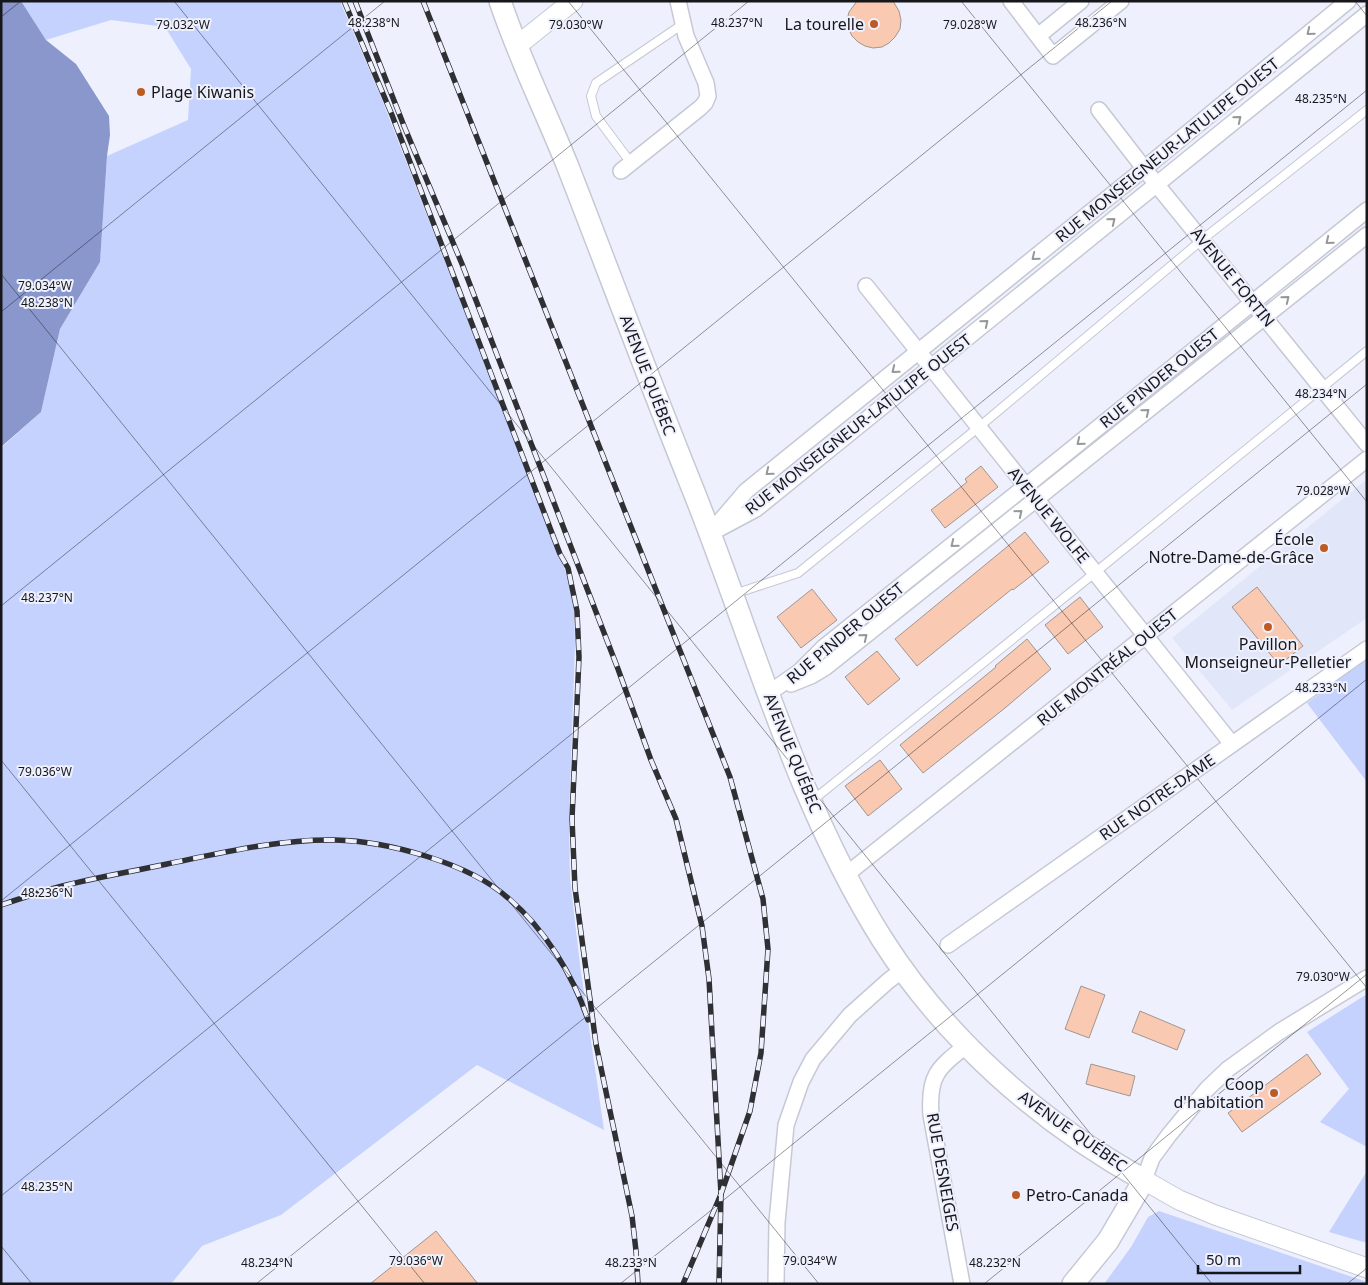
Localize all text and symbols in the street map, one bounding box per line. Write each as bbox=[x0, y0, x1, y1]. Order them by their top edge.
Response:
place label: La tourelle bbox=[785, 13, 864, 35]
text: 48.238°N bbox=[348, 14, 400, 31]
text: 48.237°N bbox=[711, 14, 763, 31]
text: 48.236°N bbox=[1075, 14, 1127, 31]
text: 79.032°W bbox=[156, 16, 210, 33]
text: 79.030°W bbox=[549, 16, 603, 33]
text: 79.028°W bbox=[943, 16, 997, 33]
marker: La tourelle bbox=[868, 18, 880, 30]
one-way arrow bbox=[1307, 27, 1316, 35]
street label: RUE MONSEIGNEUR-LATULIPE OUEST bbox=[1051, 53, 1284, 247]
place label: Plage Kiwanis bbox=[151, 81, 254, 103]
marker: Plage Kiwanis bbox=[135, 86, 147, 98]
text: 48.235°N bbox=[1295, 90, 1347, 107]
one-way arrow bbox=[1232, 116, 1241, 124]
one-way arrow bbox=[1106, 219, 1115, 227]
street label: AVENUE FORTIN bbox=[1186, 223, 1280, 331]
one-way arrow bbox=[1326, 235, 1335, 243]
one-way arrow bbox=[1032, 251, 1041, 259]
text: 79.034°W bbox=[18, 277, 72, 294]
text: 48.238°N bbox=[21, 294, 73, 311]
one-way arrow bbox=[1280, 297, 1289, 305]
street label: AVENUE QUÉBEC bbox=[615, 312, 681, 438]
one-way arrow bbox=[979, 320, 988, 328]
street label: RUE PINDER OUEST bbox=[1095, 323, 1223, 433]
street label: RUE MONSEIGNEUR-LATULIPE OUEST bbox=[740, 328, 976, 519]
one-way arrow bbox=[892, 365, 901, 374]
text: 48.234°N bbox=[1295, 385, 1347, 402]
one-way arrow bbox=[1140, 408, 1149, 417]
one-way arrow bbox=[1077, 437, 1086, 445]
street label: AVENUE WOLFE bbox=[1003, 462, 1095, 568]
one-way arrow bbox=[766, 467, 775, 475]
text: 79.028°W bbox=[1296, 482, 1350, 499]
one-way arrow bbox=[1013, 510, 1022, 519]
place label: École Notre-Dame-de-Grâce bbox=[1148, 528, 1314, 568]
one-way arrow bbox=[950, 538, 959, 547]
marker: École Notre-Dame-de-Grâce bbox=[1318, 542, 1330, 554]
street label: RUE PINDER OUEST bbox=[781, 577, 909, 689]
text: 48.237°N bbox=[21, 589, 73, 606]
street label: RUE MONTRÉAL OUEST bbox=[1032, 603, 1182, 731]
marker: Pavillon Monseigneur-Pelletier bbox=[1262, 621, 1274, 633]
place label: Pavillon Monseigneur-Pelletier bbox=[1185, 633, 1352, 673]
one-way arrow bbox=[858, 634, 867, 642]
text: 48.233°N bbox=[1295, 679, 1347, 696]
street label: AVENUE QUÉBEC bbox=[759, 690, 827, 816]
street label: RUE NOTRE-DAME bbox=[1095, 749, 1219, 845]
text: 79.036°W bbox=[18, 763, 72, 780]
text: 48.236°N bbox=[21, 884, 73, 901]
text: 79.030°W bbox=[1296, 968, 1350, 985]
place label: Coop d'habitation bbox=[1174, 1073, 1264, 1113]
street label: AVENUE QUÉBEC bbox=[1014, 1085, 1132, 1177]
marker: Coop d'habitation bbox=[1268, 1087, 1280, 1099]
street label: RUE DESNEIGES bbox=[922, 1111, 964, 1233]
text: 48.235°N bbox=[21, 1178, 73, 1195]
place label: Petro-Canada bbox=[1026, 1184, 1128, 1206]
marker: Petro-Canada bbox=[1010, 1189, 1022, 1201]
scale bar bbox=[1198, 1242, 1300, 1274]
text: 50 m bbox=[1206, 1249, 1241, 1269]
text: 79.036°W bbox=[389, 1252, 443, 1269]
text: 79.034°W bbox=[783, 1252, 837, 1269]
text: 48.234°N bbox=[241, 1254, 293, 1271]
text: 48.233°N bbox=[605, 1254, 657, 1271]
text: 48.232°N bbox=[969, 1254, 1021, 1271]

